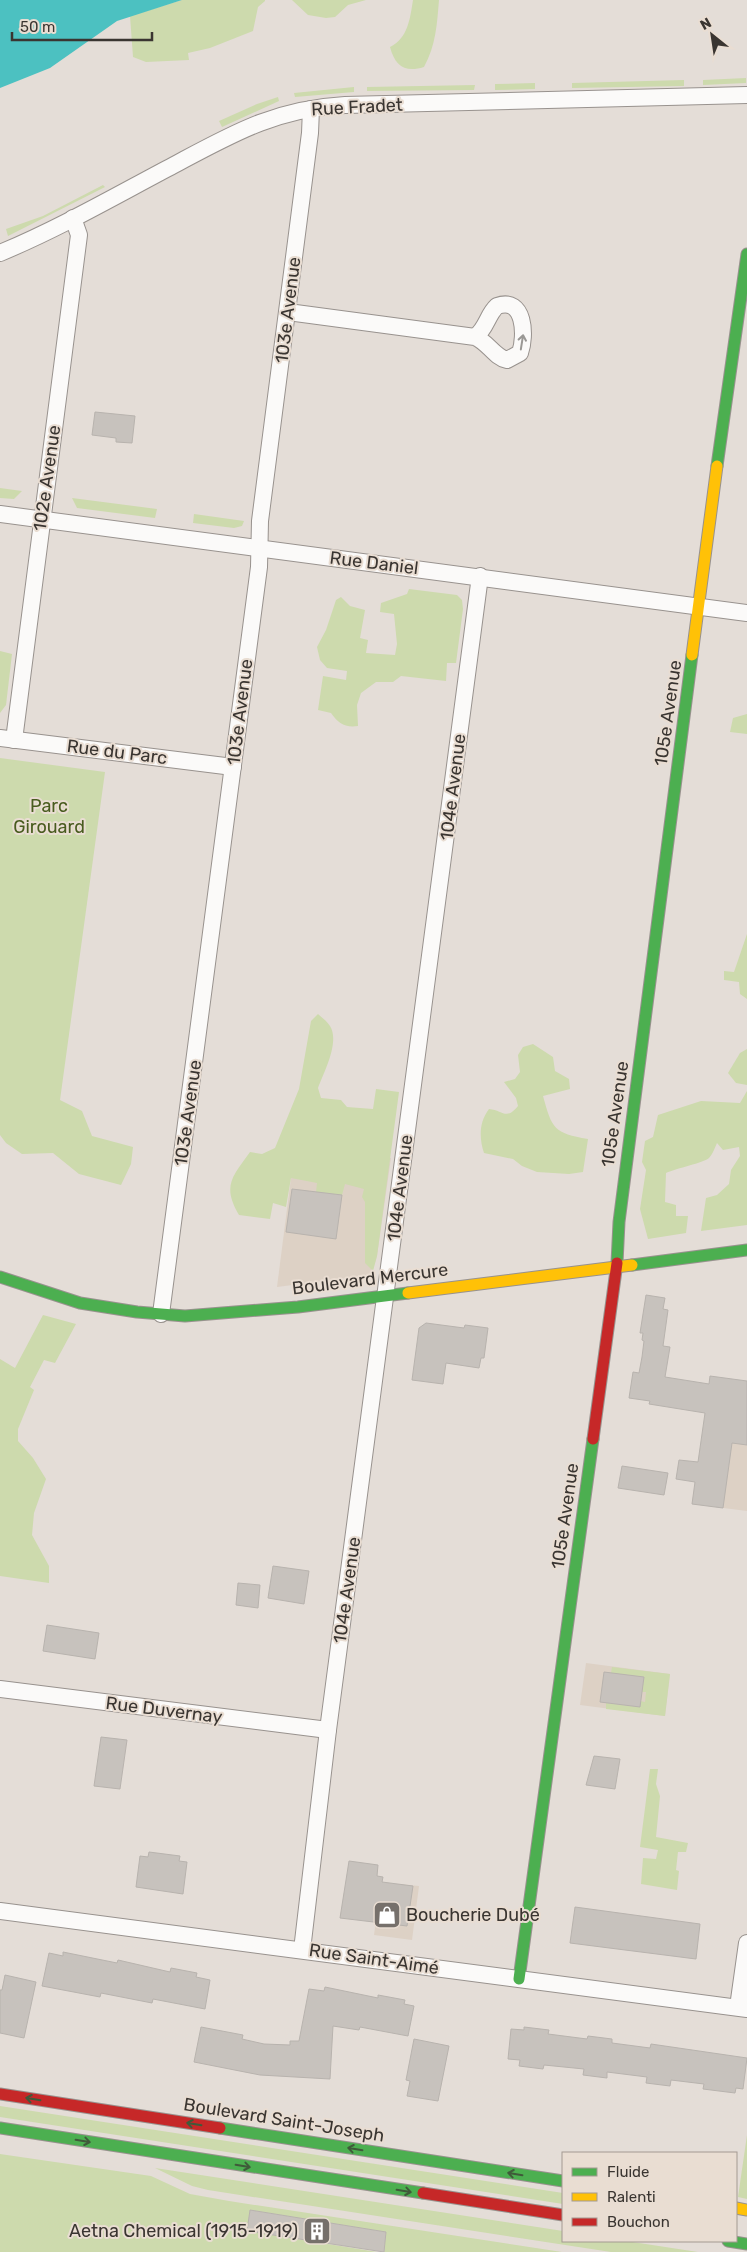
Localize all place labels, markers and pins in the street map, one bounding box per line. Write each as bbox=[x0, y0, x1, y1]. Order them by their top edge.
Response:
shop icon: Boucherie Dubé bbox=[372, 1900, 402, 1930]
place label: Boucherie Dubé bbox=[406, 1904, 540, 1926]
building icon: Aetna Chemical (1915-1919) bbox=[302, 2216, 332, 2246]
place label: Aetna Chemical (1915-1919) bbox=[69, 2220, 298, 2242]

